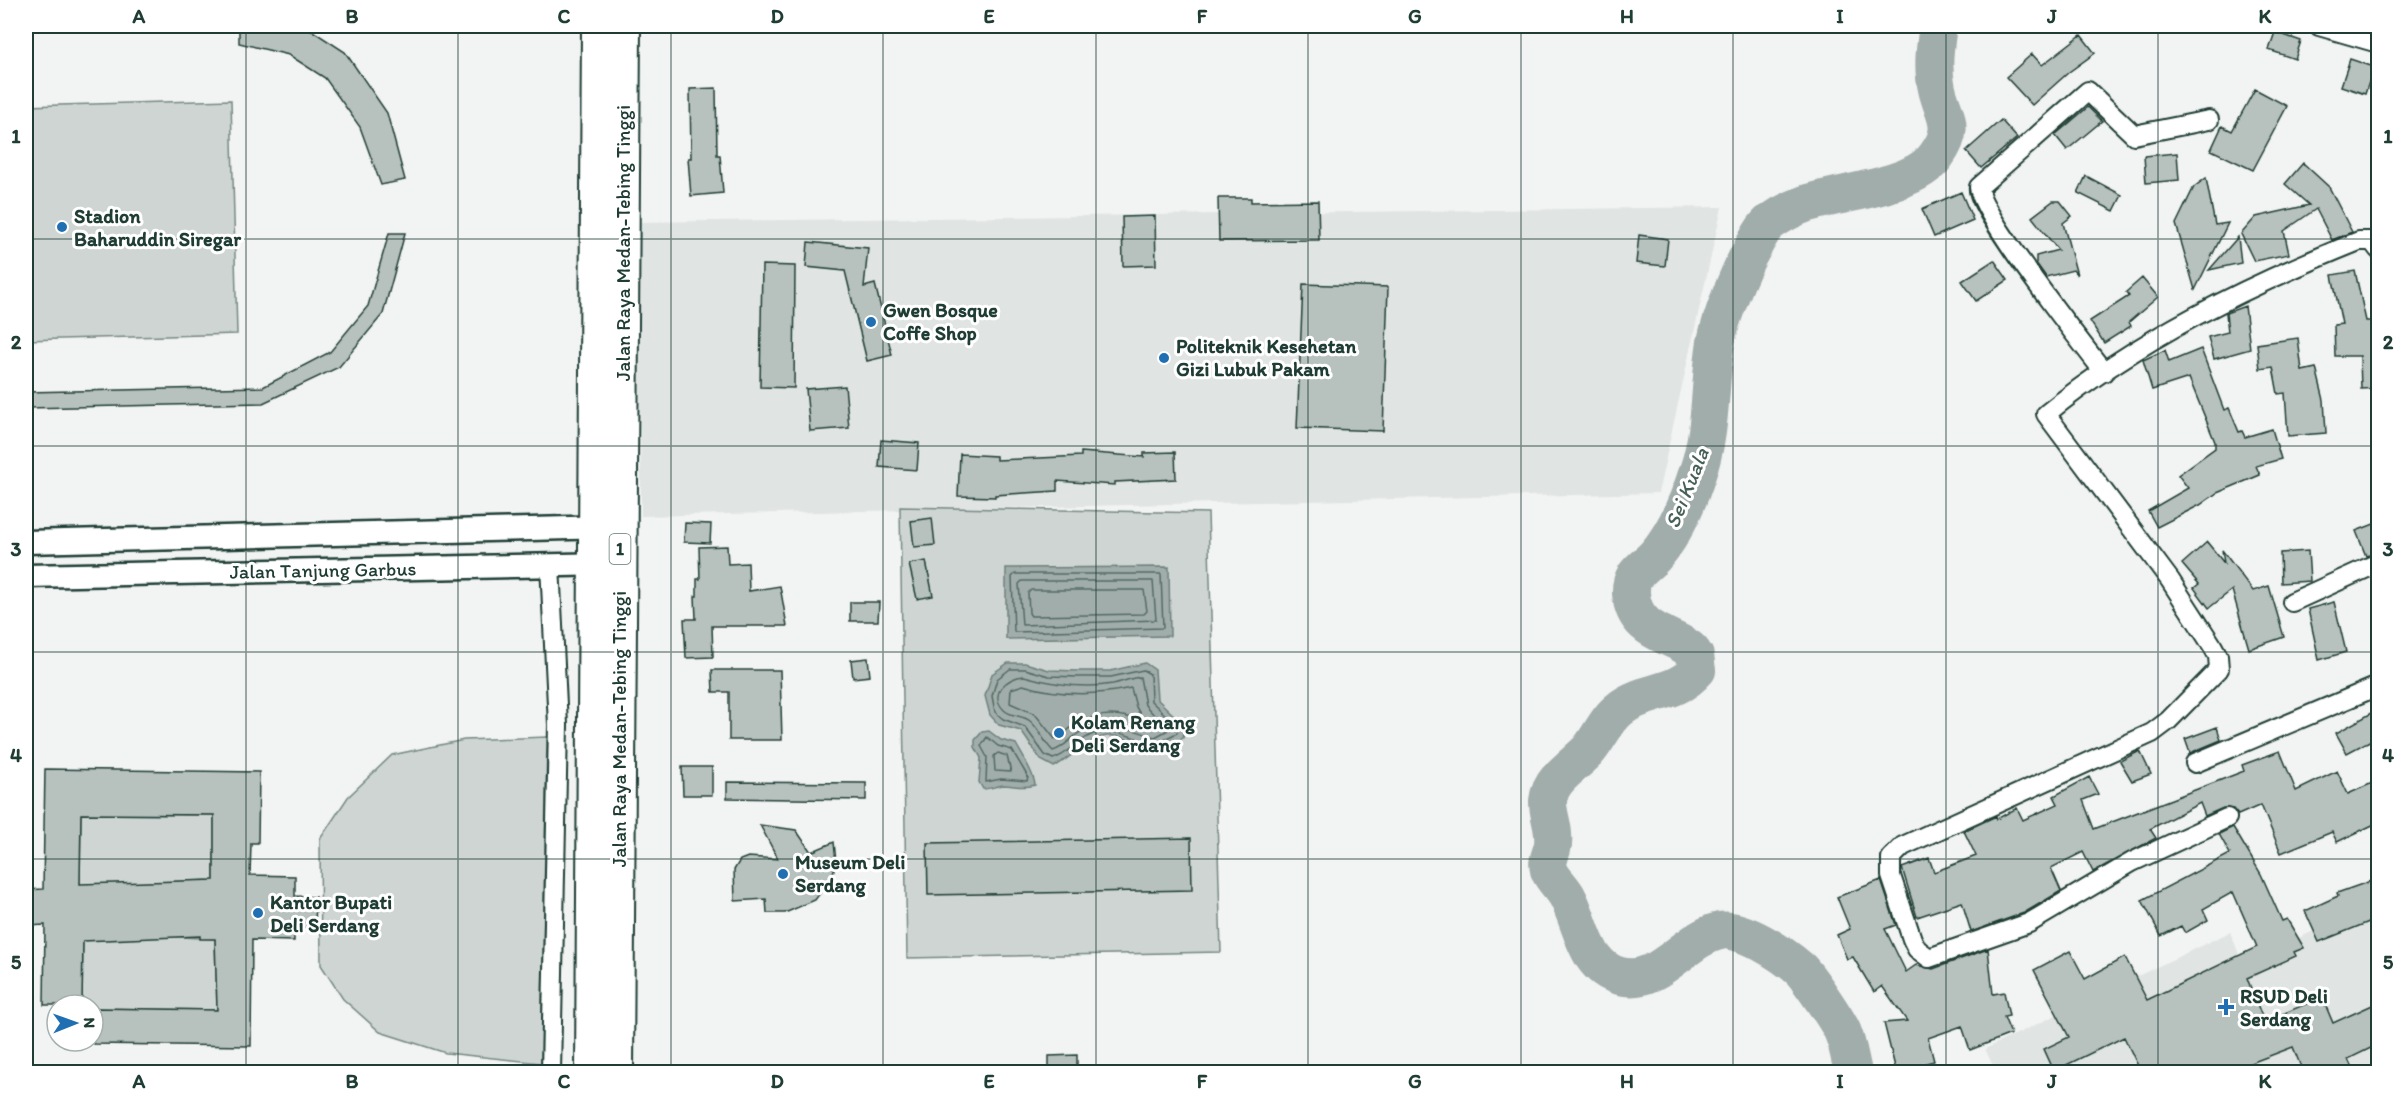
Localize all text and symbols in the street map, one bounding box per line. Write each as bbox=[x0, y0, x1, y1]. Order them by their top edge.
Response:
text: A bbox=[132, 4, 146, 28]
text: B bbox=[346, 4, 359, 28]
text: C bbox=[558, 4, 571, 28]
text: D bbox=[770, 4, 784, 28]
text: E bbox=[983, 4, 995, 28]
text: F bbox=[1197, 4, 1208, 28]
text: G bbox=[1408, 4, 1422, 28]
text: H bbox=[1620, 4, 1634, 28]
text: I bbox=[1836, 4, 1844, 28]
text: J bbox=[2046, 4, 2057, 28]
text: K bbox=[2259, 4, 2273, 28]
street label: Jalan Raya Medan-Tebing Tinggi bbox=[611, 105, 635, 381]
text: 1 bbox=[11, 124, 21, 148]
text: 1 bbox=[2383, 124, 2393, 148]
place label: Stadion Baharuddin Siregar bbox=[74, 204, 241, 252]
marker: Stadion Baharuddin Siregar bbox=[55, 220, 69, 234]
place label: Gwen Bosque Coffe Shop bbox=[883, 298, 998, 346]
marker: Gwen Bosque Coffe Shop bbox=[864, 315, 878, 329]
text: 2 bbox=[11, 330, 22, 354]
text: 2 bbox=[2383, 330, 2394, 354]
place label: Politeknik Kesehetan Gizi Lubuk Pakam bbox=[1176, 334, 1357, 381]
marker: Politeknik Kesehetan Gizi Lubuk Pakam bbox=[1157, 351, 1171, 365]
water label: Sei Kuala bbox=[1659, 444, 1714, 531]
road number: 1 bbox=[610, 534, 630, 564]
text: 3 bbox=[11, 537, 22, 561]
text: 3 bbox=[2383, 537, 2394, 561]
street label: Jalan Tanjung Garbus bbox=[229, 556, 417, 584]
street label: Jalan Raya Medan-Tebing Tinggi bbox=[607, 591, 631, 867]
place label: Kolam Renang Deli Serdang bbox=[1071, 710, 1196, 758]
marker: Kolam Renang Deli Serdang bbox=[1052, 726, 1066, 740]
text: 4 bbox=[10, 743, 22, 767]
text: 4 bbox=[2382, 743, 2394, 767]
place label: Museum Deli Serdang bbox=[795, 850, 905, 898]
marker: Museum Deli Serdang bbox=[776, 867, 790, 881]
place label: Kantor Bupati Deli Serdang bbox=[270, 890, 392, 938]
marker: Kantor Bupati Deli Serdang bbox=[251, 906, 265, 920]
text: 5 bbox=[11, 950, 22, 974]
text: 5 bbox=[2383, 950, 2394, 974]
place label: RSUD Deli Serdang bbox=[2240, 984, 2328, 1032]
north arrow bbox=[45, 993, 105, 1053]
marker: RSUD Deli Serdang bbox=[2217, 998, 2235, 1016]
text: N bbox=[80, 1017, 99, 1028]
text: A bbox=[132, 1069, 146, 1093]
text: B bbox=[346, 1069, 359, 1093]
text: C bbox=[558, 1069, 571, 1093]
text: D bbox=[770, 1069, 784, 1093]
text: E bbox=[983, 1069, 995, 1093]
text: F bbox=[1197, 1069, 1208, 1093]
text: G bbox=[1408, 1069, 1422, 1093]
text: H bbox=[1620, 1069, 1634, 1093]
text: I bbox=[1836, 1069, 1844, 1093]
text: J bbox=[2046, 1069, 2057, 1093]
text: K bbox=[2259, 1069, 2273, 1093]

